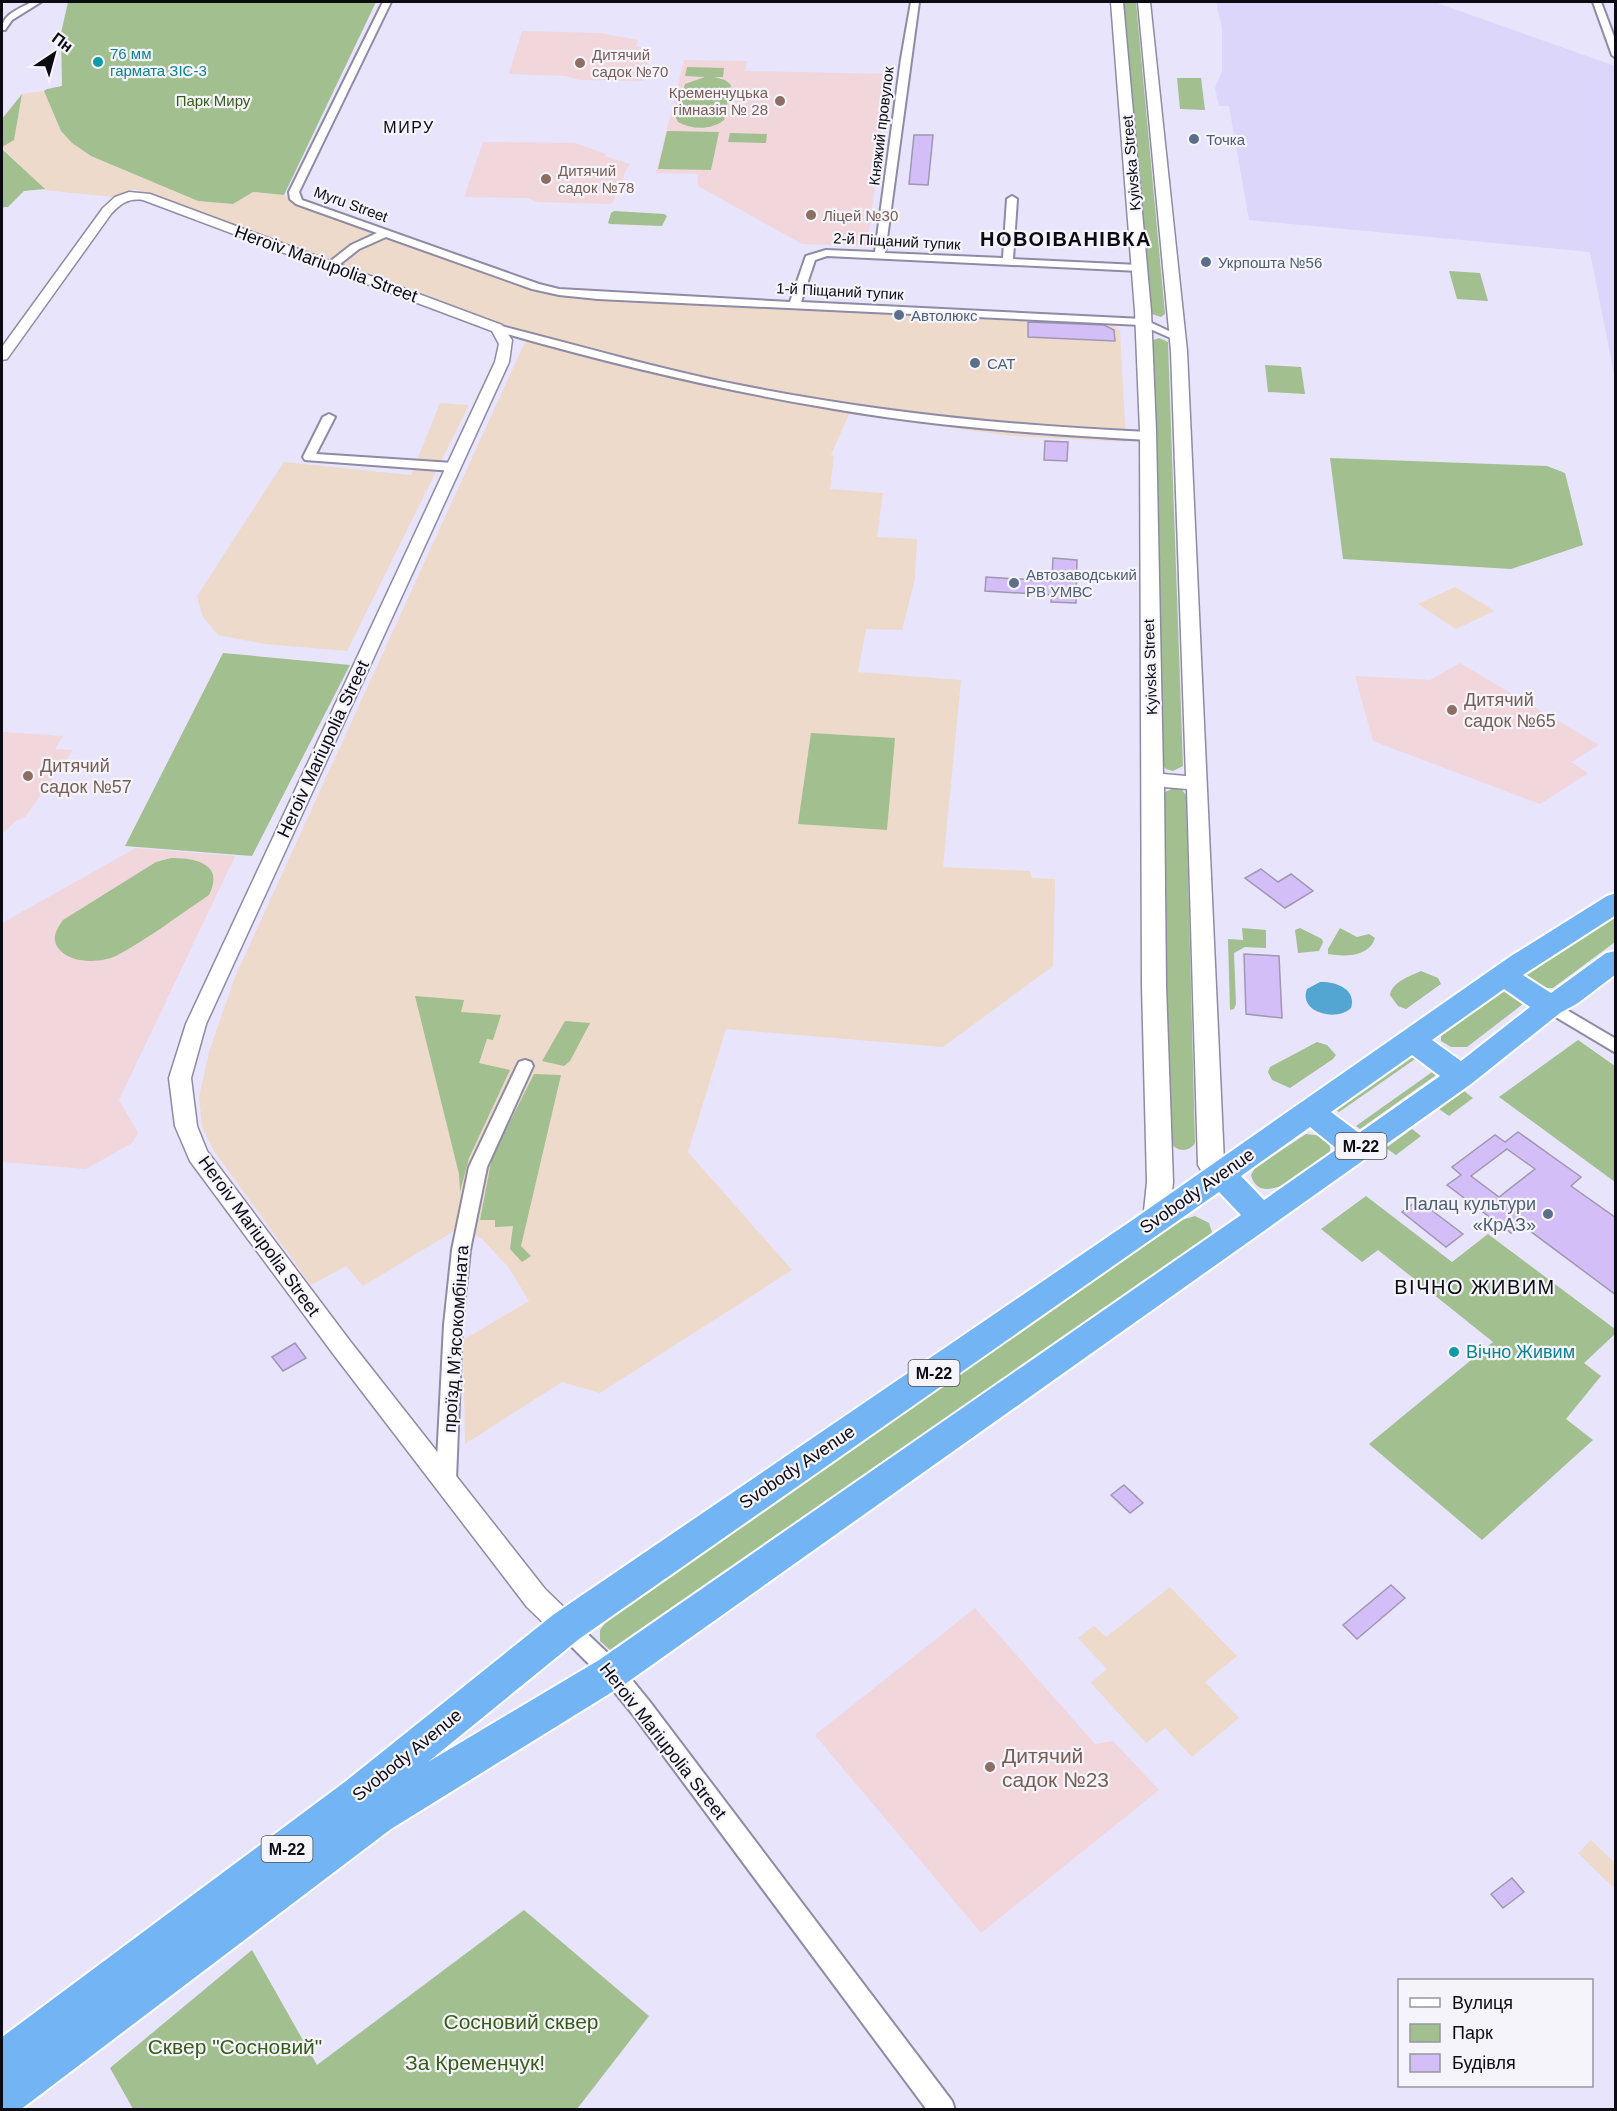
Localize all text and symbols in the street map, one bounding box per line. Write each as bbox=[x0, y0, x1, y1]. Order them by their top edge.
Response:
north arrow bbox=[24, 24, 84, 84]
text: Пн bbox=[49, 29, 76, 55]
place label: 76 мм гармата ЗІС-3 bbox=[110, 45, 207, 79]
place label: Дитячий садок №70 bbox=[592, 46, 668, 80]
marker: 76 мм гармата ЗІС-3 bbox=[91, 55, 105, 69]
marker: Дитячий садок №70 bbox=[573, 56, 587, 70]
street label: Княжий провулок bbox=[865, 65, 897, 186]
place label: Кременчуцька гімназія № 28 bbox=[669, 84, 769, 118]
park label: Парк Миру bbox=[176, 92, 251, 109]
marker: Кременчуцька гімназія № 28 bbox=[773, 94, 787, 108]
street label: Kyivska Street bbox=[1118, 114, 1144, 211]
district label: МИРУ bbox=[383, 119, 435, 136]
place label: Точка bbox=[1206, 131, 1246, 148]
marker: Точка bbox=[1187, 132, 1201, 146]
place label: Дитячий садок №78 bbox=[558, 162, 634, 196]
marker: Дитячий садок №78 bbox=[539, 172, 553, 186]
street label: Myru Street bbox=[312, 183, 391, 226]
place label: Ліцей №30 bbox=[823, 207, 898, 224]
marker: Ліцей №30 bbox=[804, 208, 818, 222]
street label: Heroiv Mariupolia Street bbox=[232, 222, 420, 306]
district label: НОВОІВАНІВКА bbox=[980, 228, 1152, 250]
street label: 2-й Піщаний тупик bbox=[833, 229, 962, 253]
place label: Укрпошта №56 bbox=[1218, 254, 1322, 271]
marker: Укрпошта №56 bbox=[1199, 255, 1213, 269]
street label: 1-й Піщаний тупик bbox=[776, 279, 905, 303]
place label: Автолюкс bbox=[911, 307, 978, 324]
marker: Автолюкс bbox=[892, 308, 906, 322]
place label: САТ bbox=[987, 355, 1016, 372]
marker: САТ bbox=[968, 356, 982, 370]
place label: Автозаводський РВ УМВС bbox=[1026, 566, 1137, 600]
marker: Автозаводський РВ УМВС bbox=[1007, 576, 1021, 590]
street label: Kyivska Street bbox=[1140, 618, 1160, 715]
street label: Heroiv Mariupolia Street bbox=[273, 657, 373, 841]
place label: Дитячий садок №65 bbox=[1464, 690, 1556, 731]
marker: Дитячий садок №65 bbox=[1445, 703, 1459, 717]
place label: Дитячий садок №57 bbox=[40, 756, 132, 797]
marker: Дитячий садок №57 bbox=[21, 769, 35, 783]
road number: М-22 bbox=[1336, 1133, 1386, 1159]
street label: Svobody Avenue bbox=[1136, 1144, 1258, 1238]
street label: Heroiv Mariupolia Street bbox=[194, 1152, 324, 1320]
place label: Палац культури «КрАЗ» bbox=[1405, 1194, 1536, 1235]
marker: Палац культури «КрАЗ» bbox=[1541, 1207, 1555, 1221]
street label: проїзд Мʼясокомбіната bbox=[439, 1243, 473, 1434]
district label: ВІЧНО ЖИВИМ bbox=[1394, 1276, 1556, 1298]
place label: Вічно Живим bbox=[1466, 1342, 1575, 1362]
marker: Вічно Живим bbox=[1447, 1345, 1461, 1359]
road number: М-22 bbox=[908, 1360, 960, 1386]
street label: Svobody Avenue bbox=[736, 1421, 858, 1513]
street label: Heroiv Mariupolia Street bbox=[596, 1659, 730, 1823]
street label: Svobody Avenue bbox=[348, 1705, 466, 1805]
place label: Дитячий садок №23 bbox=[1002, 1744, 1109, 1791]
marker: Дитячий садок №23 bbox=[983, 1760, 997, 1774]
road number: М-22 bbox=[262, 1836, 312, 1862]
legend bbox=[1398, 1979, 1593, 2087]
text: Вулиця bbox=[1452, 1993, 1513, 2013]
park label: Сосновий сквер bbox=[443, 2010, 599, 2033]
text: Парк bbox=[1452, 2023, 1493, 2043]
park label: Сквер "Сосновий" bbox=[148, 2035, 322, 2058]
park label: За Кременчук! bbox=[405, 2051, 545, 2074]
text: Будівля bbox=[1452, 2053, 1516, 2073]

